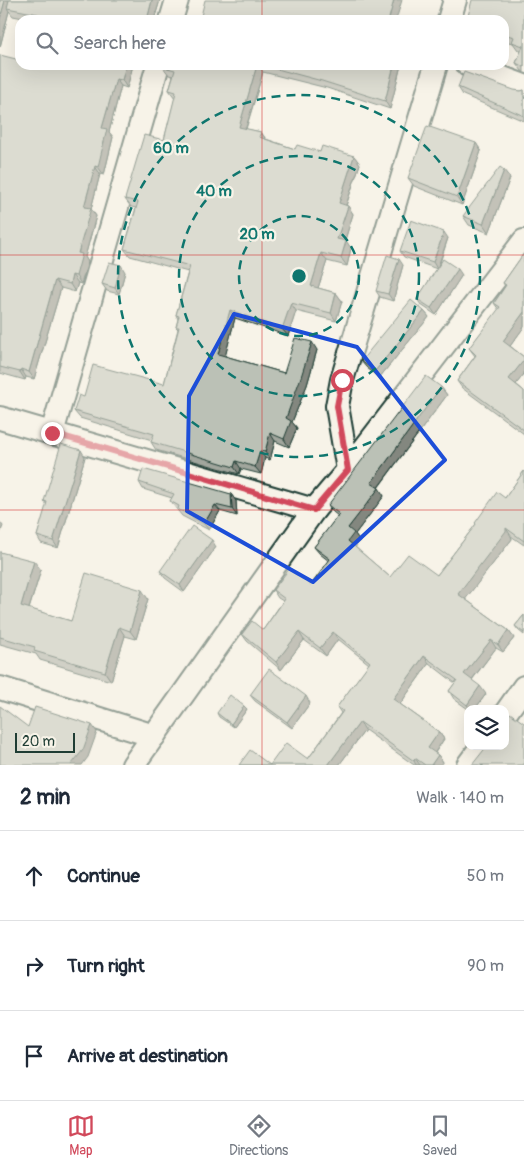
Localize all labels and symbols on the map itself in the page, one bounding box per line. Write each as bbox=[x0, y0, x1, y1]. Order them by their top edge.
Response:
text: 60 m bbox=[153, 139, 189, 158]
text: 40 m bbox=[196, 182, 232, 201]
text: 20 m bbox=[239, 225, 275, 244]
centre of rings bbox=[290, 267, 308, 285]
route start bbox=[331, 369, 354, 392]
route end bbox=[41, 422, 64, 445]
scale bar bbox=[15, 730, 75, 753]

